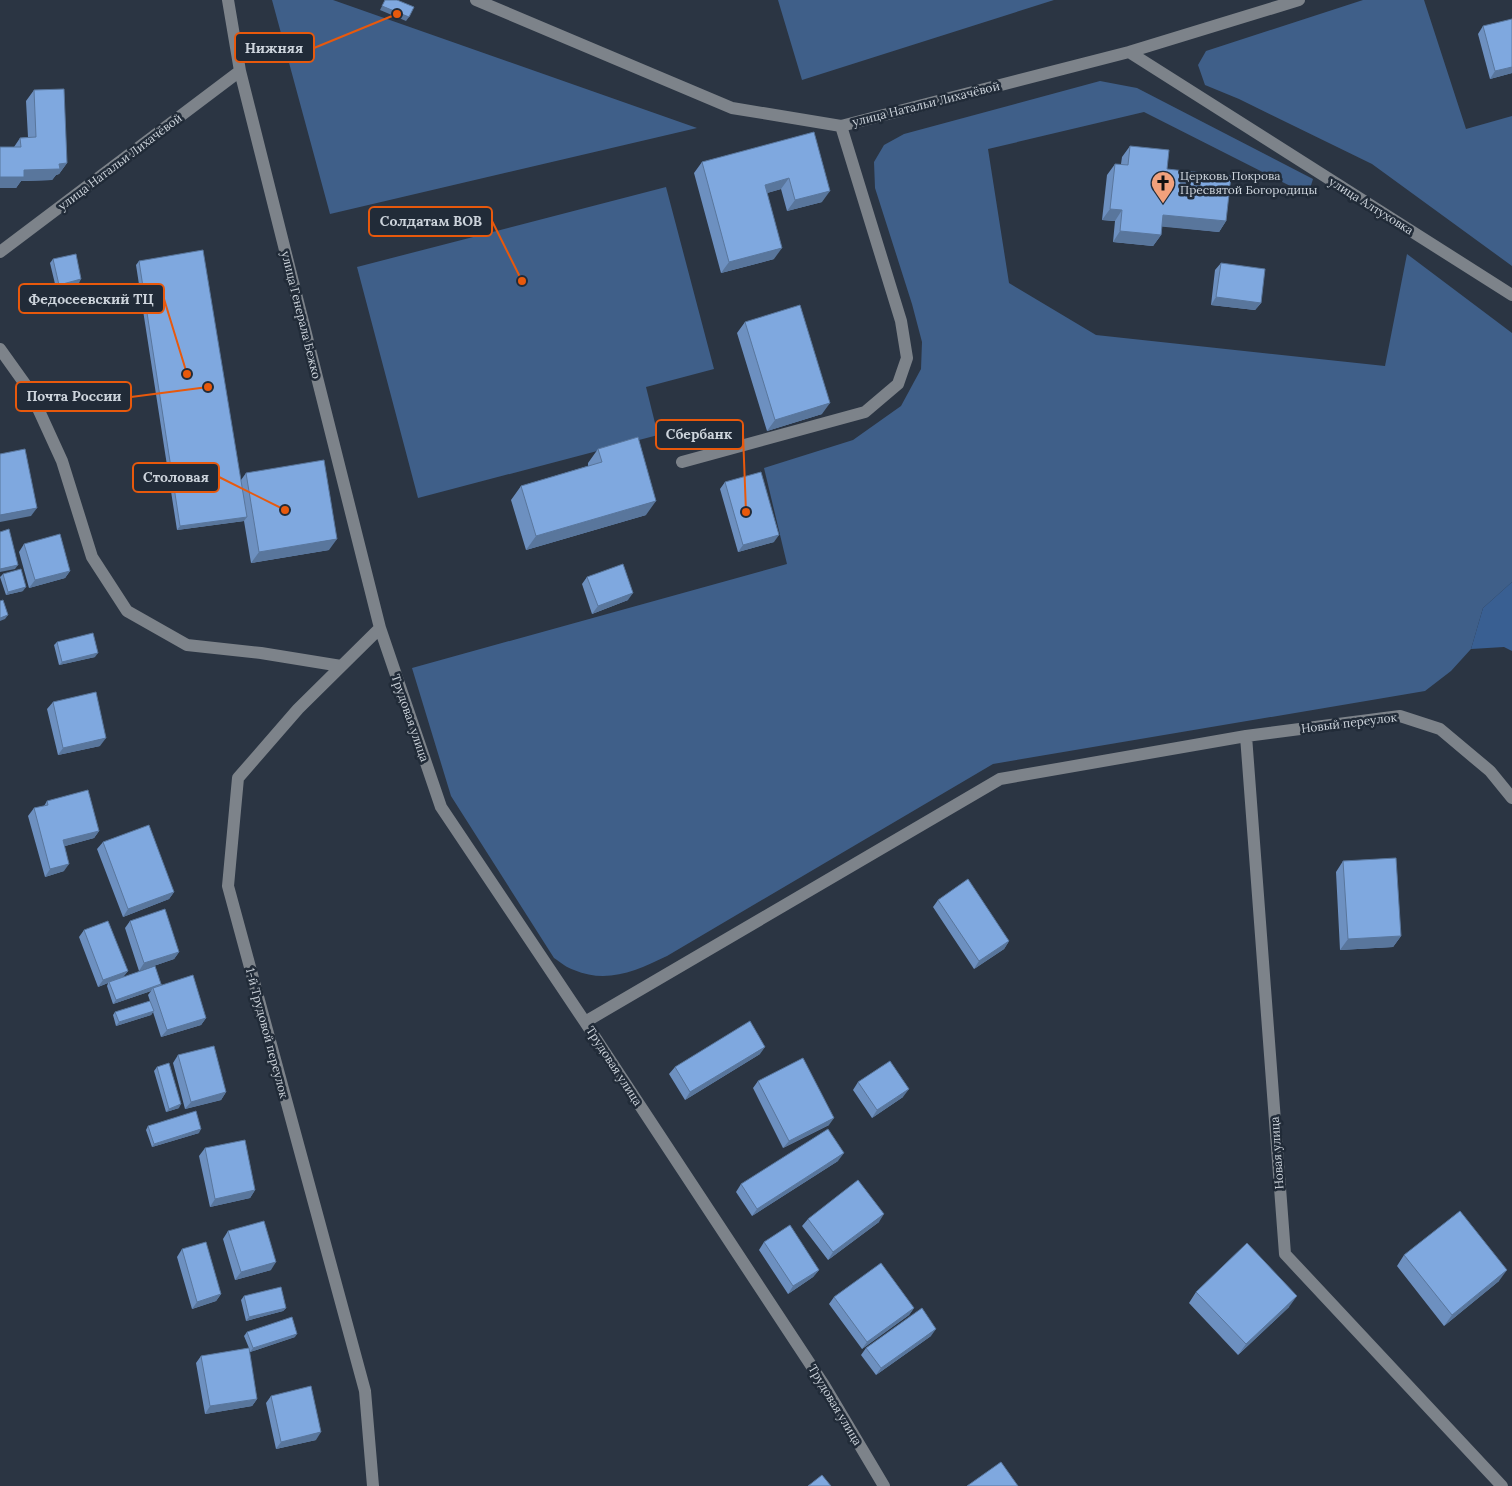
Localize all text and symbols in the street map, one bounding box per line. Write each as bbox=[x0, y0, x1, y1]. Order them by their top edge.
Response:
callout: Нижняя bbox=[235, 33, 314, 62]
text: Нижняя bbox=[245, 39, 303, 57]
street label: улица Натальи Лихачёвой bbox=[851, 78, 1001, 129]
street label: улица Натальи Лихачёвой bbox=[55, 110, 185, 213]
place label: Церковь Покрова Пресвятой Богородицы bbox=[1180, 168, 1317, 197]
church icon: Церковь Покрова Пресвятой Богородицы bbox=[1150, 170, 1176, 204]
street label: улица Алтуховка bbox=[1326, 174, 1416, 238]
callout: Солдатам ВОВ bbox=[369, 207, 492, 236]
text: Солдатам ВОВ bbox=[380, 212, 482, 230]
street label: улица Генерала Бежко bbox=[278, 249, 325, 380]
callout: Федосеевский ТЦ bbox=[19, 284, 164, 313]
text: Федосеевский ТЦ bbox=[28, 290, 154, 308]
callout: Почта России bbox=[16, 382, 131, 411]
text: Почта России bbox=[26, 387, 122, 405]
callout: Сбербанк bbox=[656, 420, 743, 449]
text: Сбербанк bbox=[666, 425, 733, 443]
callout: Столовая bbox=[133, 463, 219, 492]
text: Столовая bbox=[143, 468, 209, 486]
street label: Трудовая улица bbox=[388, 672, 433, 764]
street label: Новый переулок bbox=[1300, 709, 1398, 736]
street label: 1-й Трудовой переулок bbox=[243, 966, 292, 1100]
street label: Трудовая улица bbox=[583, 1023, 646, 1108]
street label: Новая улица bbox=[1266, 1116, 1287, 1190]
street label: Трудовая улица bbox=[805, 1362, 866, 1448]

